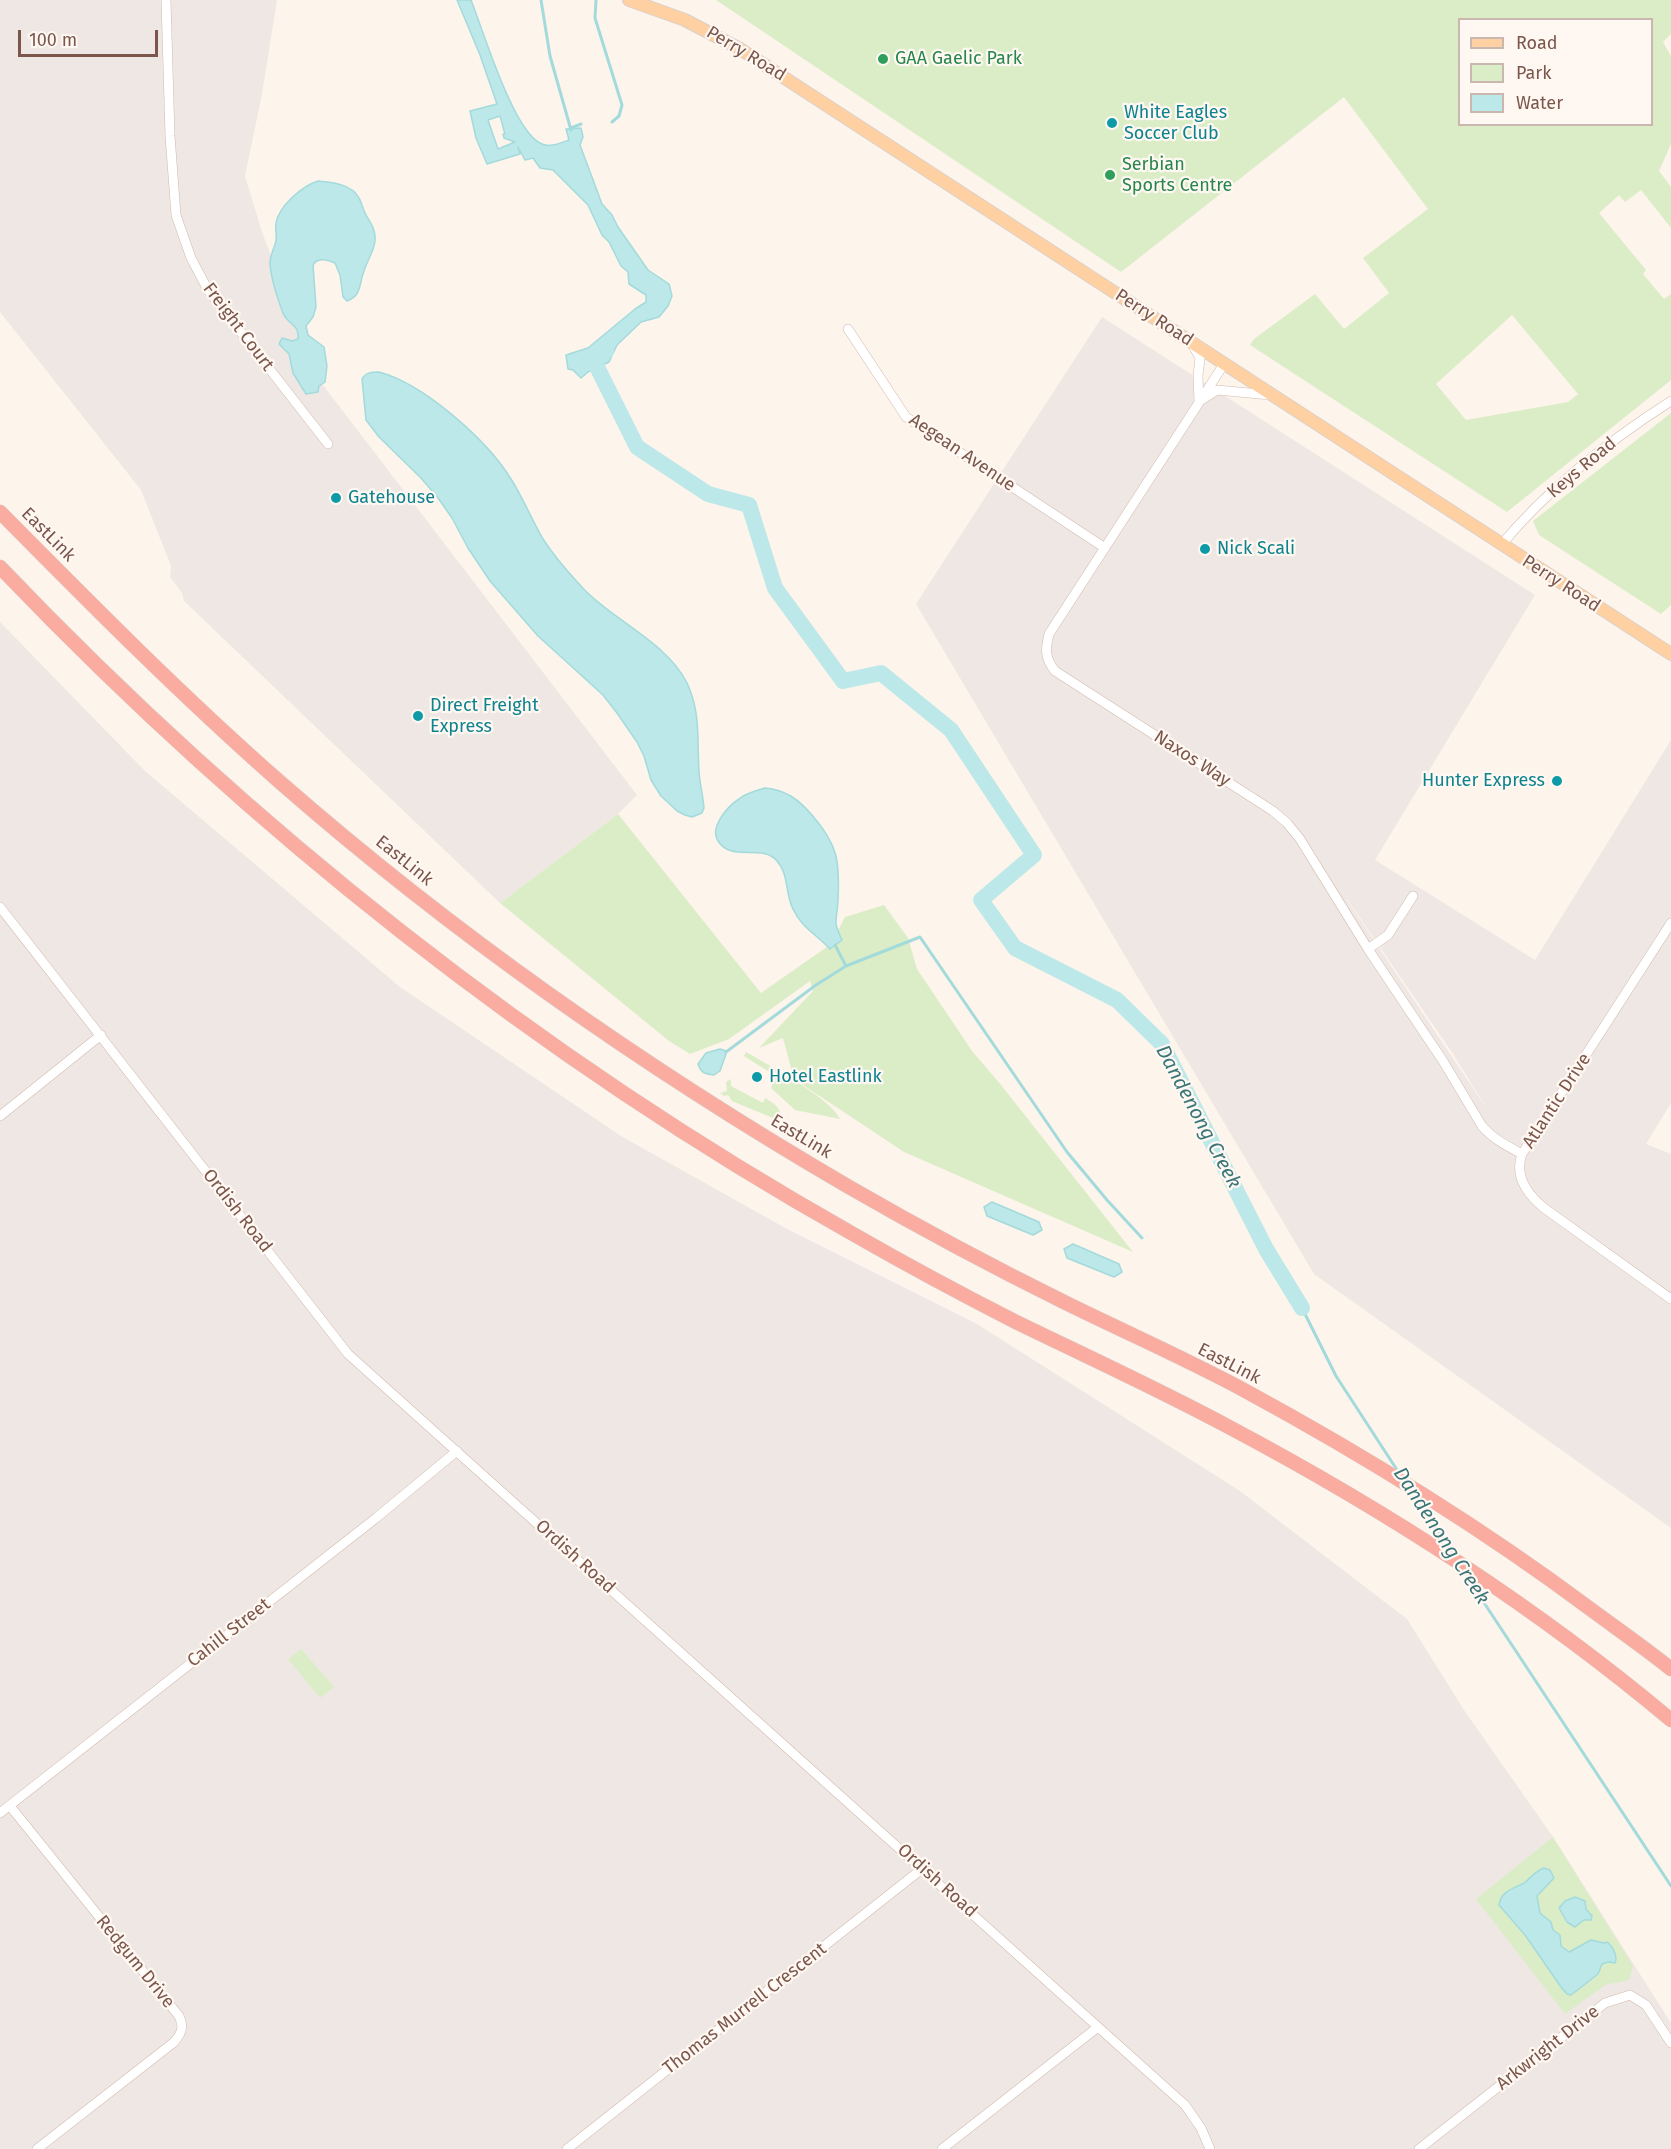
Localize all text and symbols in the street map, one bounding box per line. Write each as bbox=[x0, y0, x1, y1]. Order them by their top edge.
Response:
scale bar bbox=[21, 18, 160, 56]
legend bbox=[1458, 18, 1653, 126]
street label: Perry Road bbox=[702, 22, 790, 86]
text: 100 m bbox=[29, 29, 77, 51]
text: Road bbox=[1516, 32, 1558, 54]
place label: GAA Gaelic Park bbox=[895, 48, 1022, 70]
marker: GAA Gaelic Park bbox=[876, 52, 890, 66]
text: Park bbox=[1516, 62, 1551, 84]
text: Water bbox=[1516, 92, 1563, 114]
place label: White Eagles Soccer Club bbox=[1124, 102, 1227, 144]
marker: White Eagles Soccer Club bbox=[1105, 116, 1119, 130]
place label: Serbian Sports Centre bbox=[1122, 154, 1232, 196]
marker: Serbian Sports Centre bbox=[1103, 168, 1117, 182]
street label: Freight Court bbox=[198, 279, 278, 375]
street label: Perry Road bbox=[1111, 285, 1197, 351]
street label: Aegean Avenue bbox=[905, 409, 1019, 497]
street label: Keys Road bbox=[1543, 433, 1621, 503]
place label: Gatehouse bbox=[348, 487, 435, 509]
marker: Gatehouse bbox=[329, 491, 343, 505]
street label: EastLink bbox=[16, 503, 80, 567]
place label: Nick Scali bbox=[1217, 538, 1295, 560]
marker: Nick Scali bbox=[1198, 542, 1212, 556]
street label: Perry Road bbox=[1518, 551, 1604, 617]
place label: Direct Freight Express bbox=[430, 695, 539, 738]
marker: Direct Freight Express bbox=[411, 709, 425, 723]
street label: Naxos Way bbox=[1150, 726, 1234, 792]
place label: Hunter Express bbox=[1422, 770, 1545, 792]
marker: Hunter Express bbox=[1550, 774, 1564, 788]
street label: EastLink bbox=[371, 831, 437, 891]
water label: Dandenong Creek bbox=[1150, 1041, 1246, 1193]
street label: Atlantic Drive bbox=[1518, 1049, 1596, 1153]
place label: Hotel Eastlink bbox=[769, 1066, 882, 1088]
marker: Hotel Eastlink bbox=[750, 1070, 764, 1084]
street label: EastLink bbox=[766, 1110, 836, 1164]
street label: Ordish Road bbox=[198, 1165, 276, 1257]
street label: EastLink bbox=[1194, 1339, 1264, 1389]
water label: Dandenong Creek bbox=[1388, 1463, 1494, 1609]
street label: Ordish Road bbox=[531, 1516, 619, 1598]
street label: Cahill Street bbox=[183, 1594, 275, 1672]
street label: Ordish Road bbox=[893, 1840, 981, 1922]
street label: Redgum Drive bbox=[91, 1911, 179, 2013]
street label: Thomas Murrell Crescent bbox=[659, 1939, 831, 2079]
street label: Arkwright Drive bbox=[1492, 2001, 1604, 2095]

